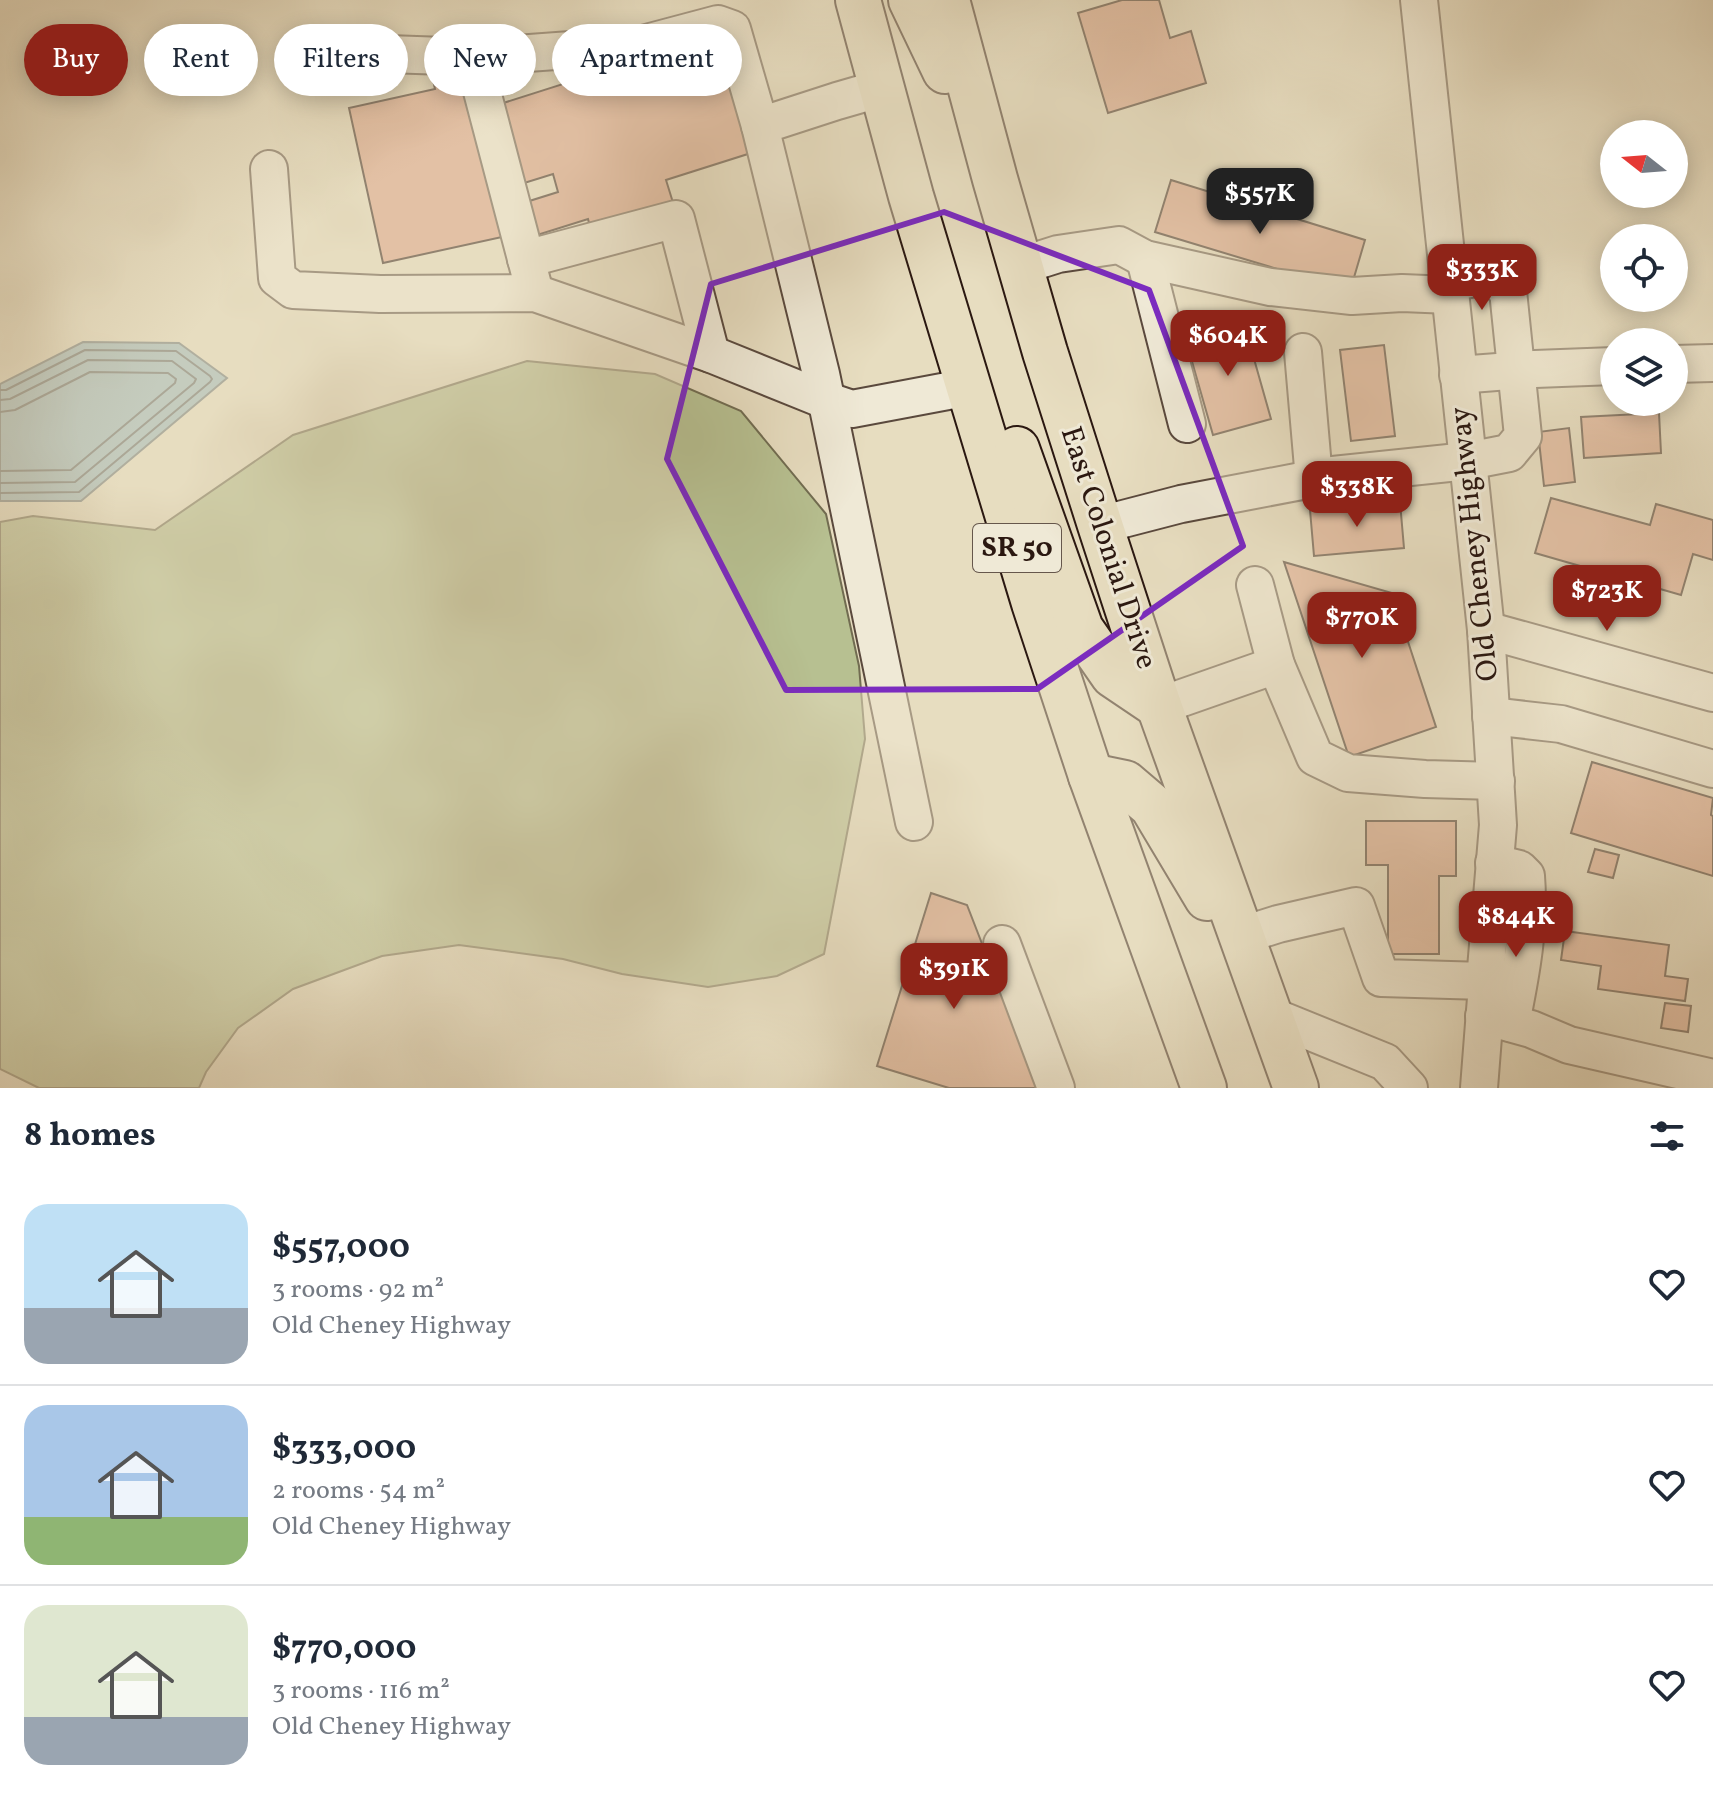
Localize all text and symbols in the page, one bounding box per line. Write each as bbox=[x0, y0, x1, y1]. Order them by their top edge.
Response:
chip: Buy bbox=[24, 24, 128, 96]
chip: Rent bbox=[144, 24, 258, 96]
chip: Filters bbox=[274, 24, 408, 96]
chip: New bbox=[424, 24, 536, 96]
chip: Apartment bbox=[552, 24, 742, 96]
north arrow bbox=[1600, 120, 1688, 208]
map controls bbox=[1600, 120, 1688, 416]
pin: $557K bbox=[1204, 168, 1316, 236]
text: $557K bbox=[1225, 176, 1295, 212]
button: locate bbox=[1600, 224, 1688, 312]
pin: $333K bbox=[1426, 244, 1538, 312]
text: $333K bbox=[1446, 252, 1518, 288]
pin: $604K bbox=[1172, 310, 1284, 378]
text: $604K bbox=[1189, 318, 1267, 354]
button: layers bbox=[1600, 328, 1688, 416]
street label: Old Cheney Highway bbox=[1440, 405, 1510, 683]
street label: East Colonial Drive bbox=[1049, 421, 1167, 675]
pin: $338K bbox=[1301, 461, 1413, 529]
text: $338K bbox=[1320, 469, 1394, 505]
road number: SR 50 bbox=[973, 524, 1061, 572]
pin: $723K bbox=[1551, 565, 1663, 633]
text: $723K bbox=[1571, 573, 1643, 609]
pin: $770K bbox=[1306, 592, 1418, 660]
text: $770K bbox=[1325, 600, 1399, 636]
pin: $844K bbox=[1460, 891, 1572, 959]
text: $844K bbox=[1477, 899, 1555, 935]
pin: $391K bbox=[898, 943, 1010, 1011]
text: $391K bbox=[919, 951, 990, 987]
text: 8 homes bbox=[24, 1113, 156, 1160]
icon: filters bbox=[1645, 1114, 1689, 1158]
text: $557,000 bbox=[272, 1225, 410, 1272]
icon: home bbox=[88, 1236, 184, 1332]
icon: heart bbox=[1645, 1262, 1689, 1306]
text: 3 rooms · 92 m² bbox=[272, 1272, 444, 1308]
text: Old Cheney Highway bbox=[272, 1308, 511, 1344]
text: $333,000 bbox=[272, 1426, 416, 1473]
icon: home bbox=[88, 1437, 184, 1533]
icon: heart bbox=[1645, 1463, 1689, 1507]
text: 2 rooms · 54 m² bbox=[272, 1473, 445, 1509]
text: Old Cheney Highway bbox=[272, 1509, 511, 1545]
text: $770,000 bbox=[272, 1626, 417, 1673]
icon: home bbox=[88, 1637, 184, 1733]
icon: heart bbox=[1645, 1663, 1689, 1707]
text: 3 rooms · 116 m² bbox=[272, 1673, 450, 1709]
text: Old Cheney Highway bbox=[272, 1709, 511, 1745]

